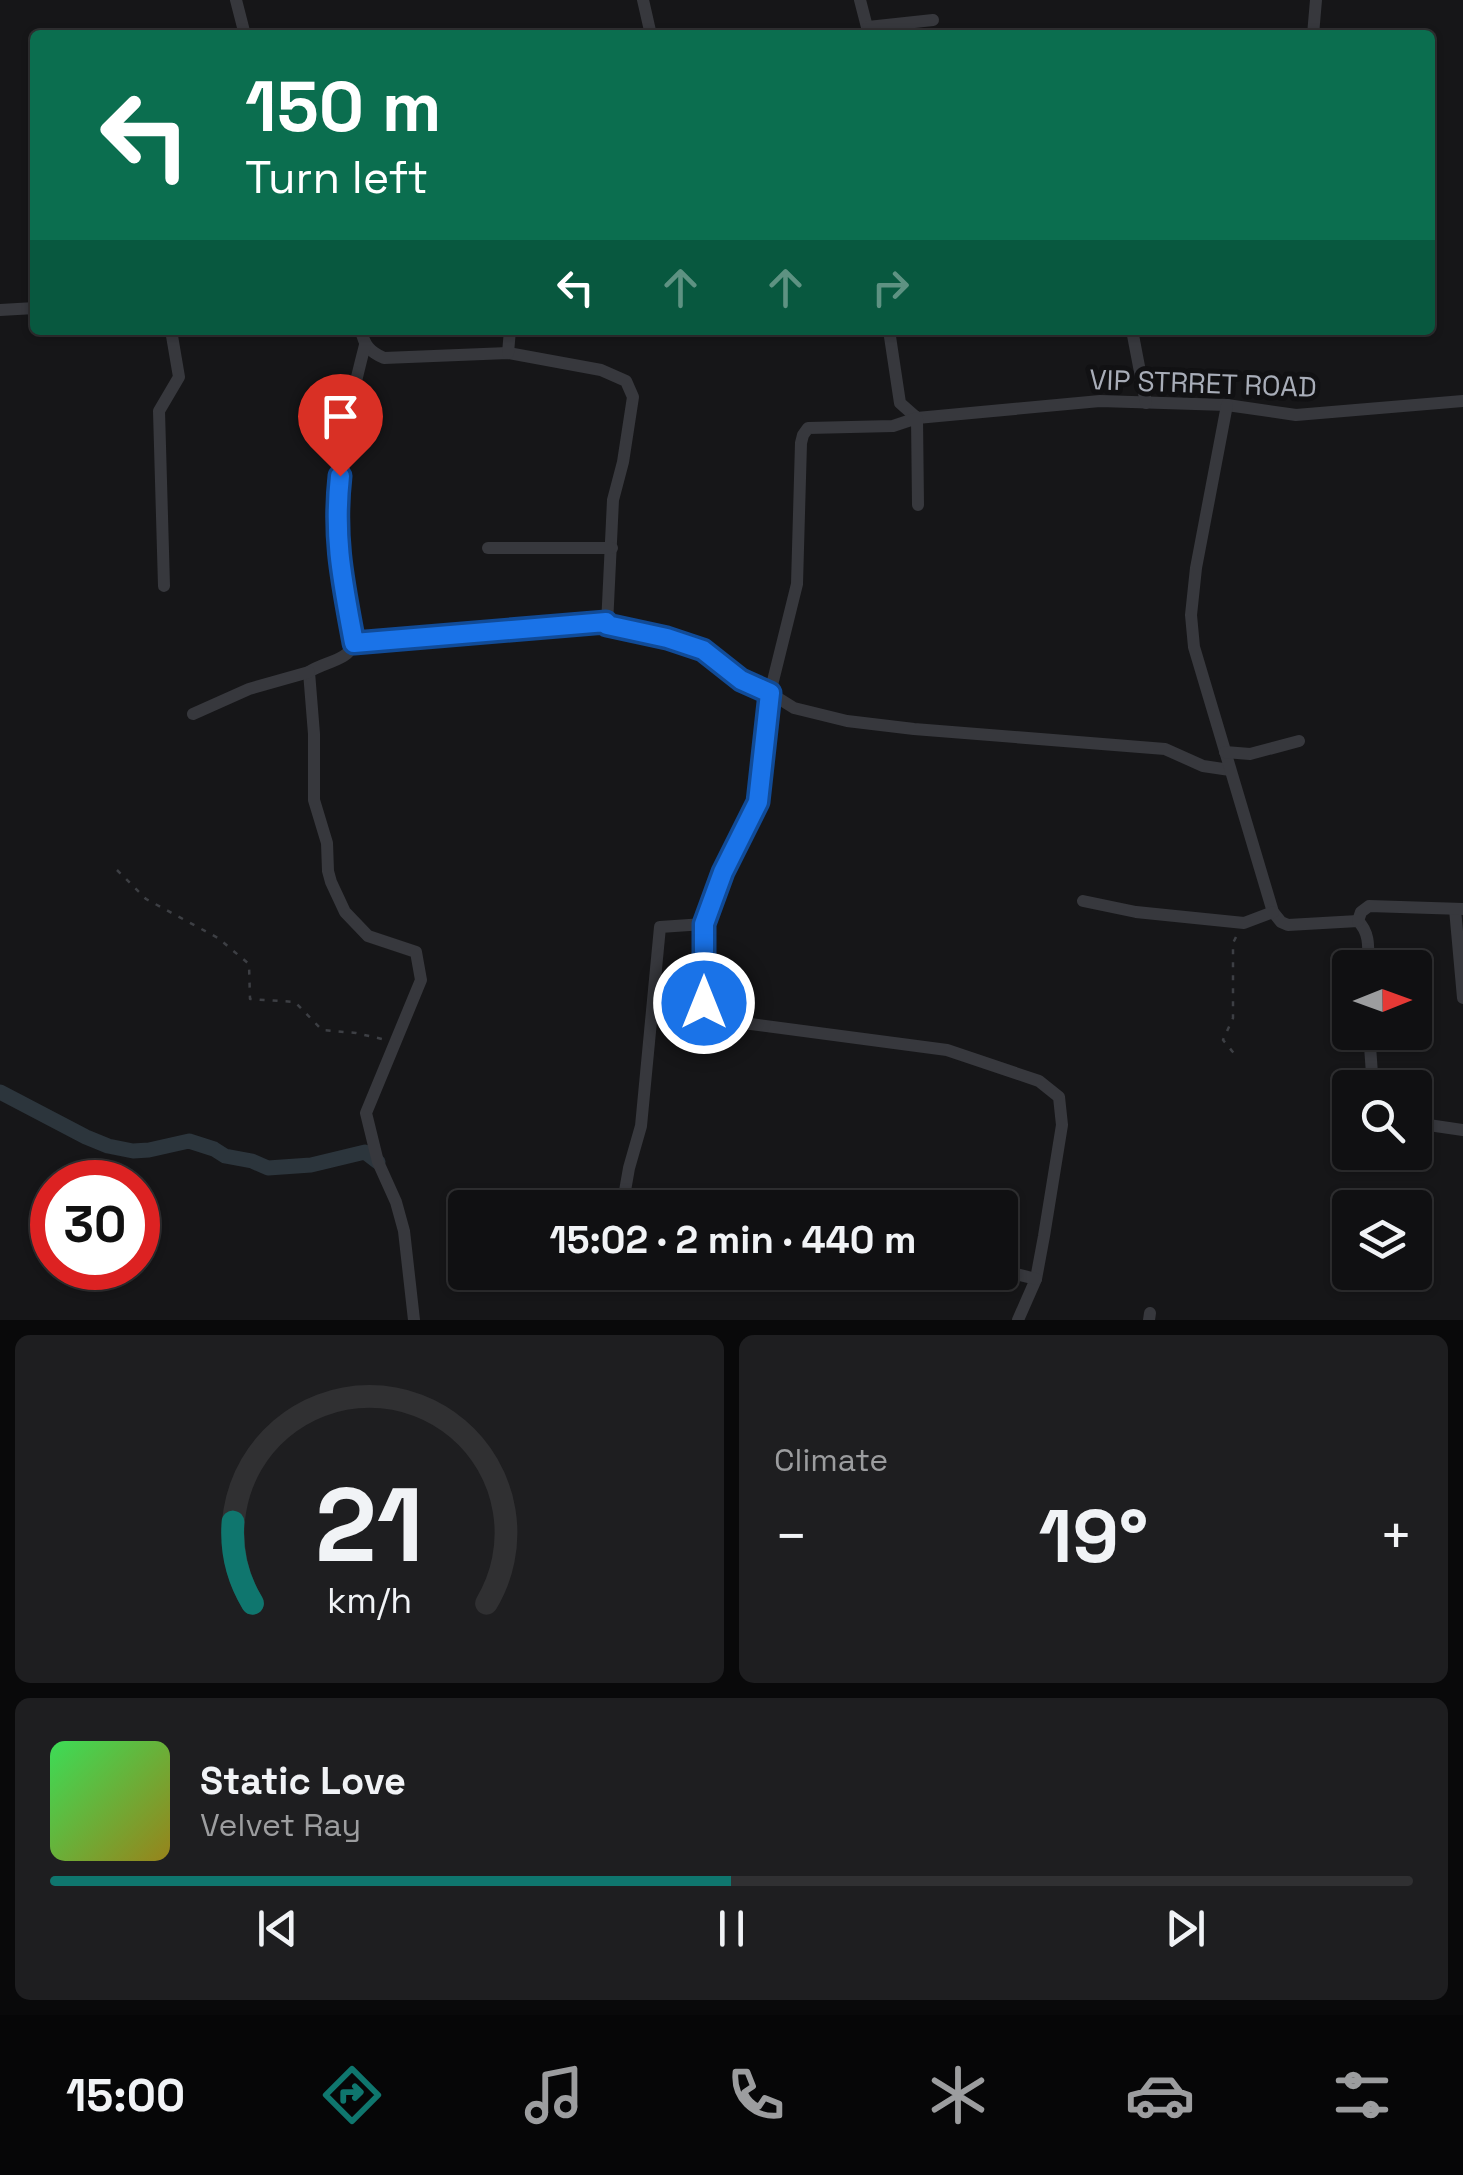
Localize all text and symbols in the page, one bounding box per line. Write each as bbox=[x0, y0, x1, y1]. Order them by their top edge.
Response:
text: 150 m bbox=[245, 62, 442, 151]
icon: left bbox=[80, 70, 210, 200]
text: Turn left bbox=[245, 149, 428, 206]
icon: left bbox=[548, 260, 603, 315]
icon: ahead bbox=[653, 260, 708, 315]
icon: ahead bbox=[758, 260, 813, 315]
icon: right bbox=[863, 260, 918, 315]
street label: VIP STRRET ROAD bbox=[1089, 361, 1317, 405]
pin bbox=[298, 374, 383, 477]
icon: arrive bbox=[313, 389, 368, 444]
north arrow bbox=[1332, 950, 1432, 1050]
map controls bbox=[1332, 950, 1432, 1290]
position arrow bbox=[652, 951, 756, 1055]
button: search bbox=[1332, 1070, 1432, 1170]
speed limit sign: 30 bbox=[30, 1160, 160, 1290]
button: layers bbox=[1332, 1190, 1432, 1290]
text: 15:02 · 2 min · 440 m bbox=[550, 1216, 916, 1264]
text: Climate bbox=[774, 1440, 888, 1480]
text: 21 bbox=[315, 1459, 424, 1591]
text: 19° bbox=[1039, 1488, 1148, 1584]
text: − bbox=[774, 1501, 808, 1571]
text: + bbox=[1379, 1501, 1413, 1571]
text: km/h bbox=[327, 1578, 412, 1623]
text: Static Love bbox=[200, 1757, 406, 1805]
text: Velvet Ray bbox=[200, 1805, 361, 1845]
icon: previous bbox=[250, 1901, 305, 1956]
icon: pause bbox=[704, 1901, 759, 1956]
icon: next bbox=[1158, 1901, 1213, 1956]
icon: directions bbox=[317, 2060, 387, 2130]
icon: music bbox=[519, 2060, 589, 2130]
icon: phone bbox=[721, 2060, 791, 2130]
icon: climate bbox=[923, 2060, 993, 2130]
icon: car bbox=[1125, 2060, 1195, 2130]
icon: filters bbox=[1327, 2060, 1397, 2130]
text: 15:00 bbox=[66, 2067, 185, 2124]

